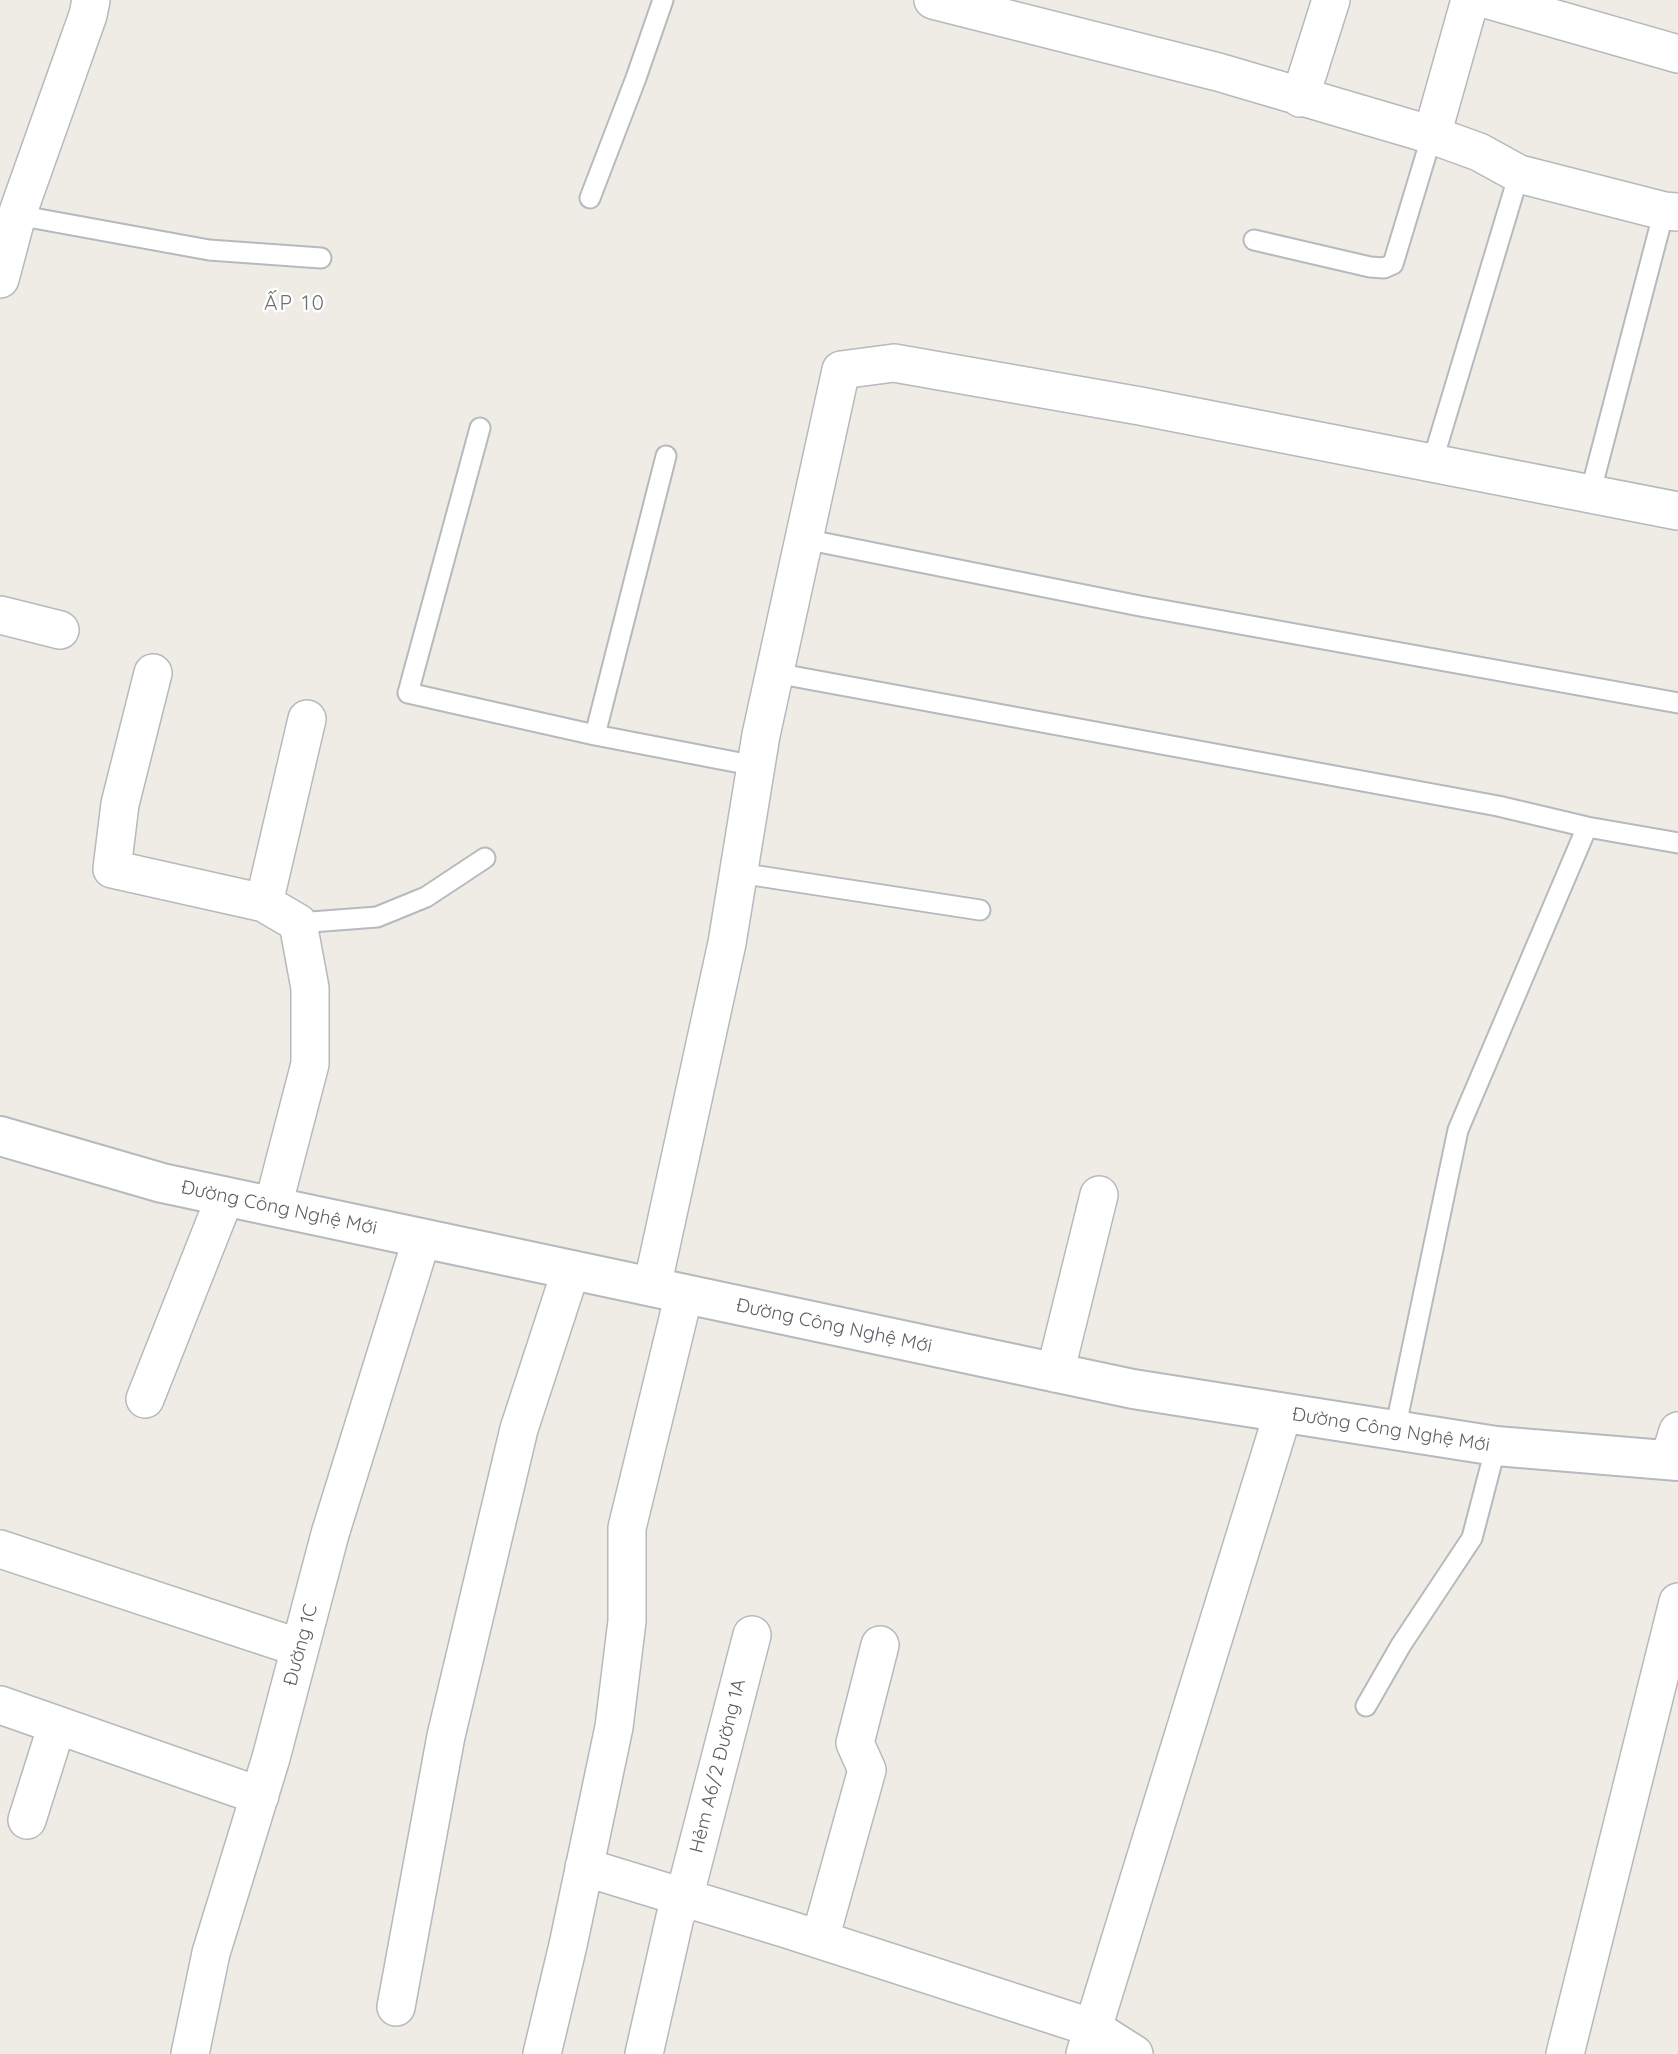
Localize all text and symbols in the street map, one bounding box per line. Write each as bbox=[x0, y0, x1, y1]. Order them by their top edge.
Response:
district label: ẤP 10 bbox=[265, 291, 325, 317]
street label: Đường Công Nghệ Mới bbox=[179, 1176, 379, 1240]
street label: Đường Công Nghệ Mới bbox=[734, 1294, 934, 1358]
street label: Đường Công Nghệ Mới bbox=[1291, 1403, 1491, 1457]
street label: Đường 1C bbox=[279, 1602, 323, 1688]
street label: Hẻm A6/2 Đường 1A bbox=[685, 1677, 751, 1855]

